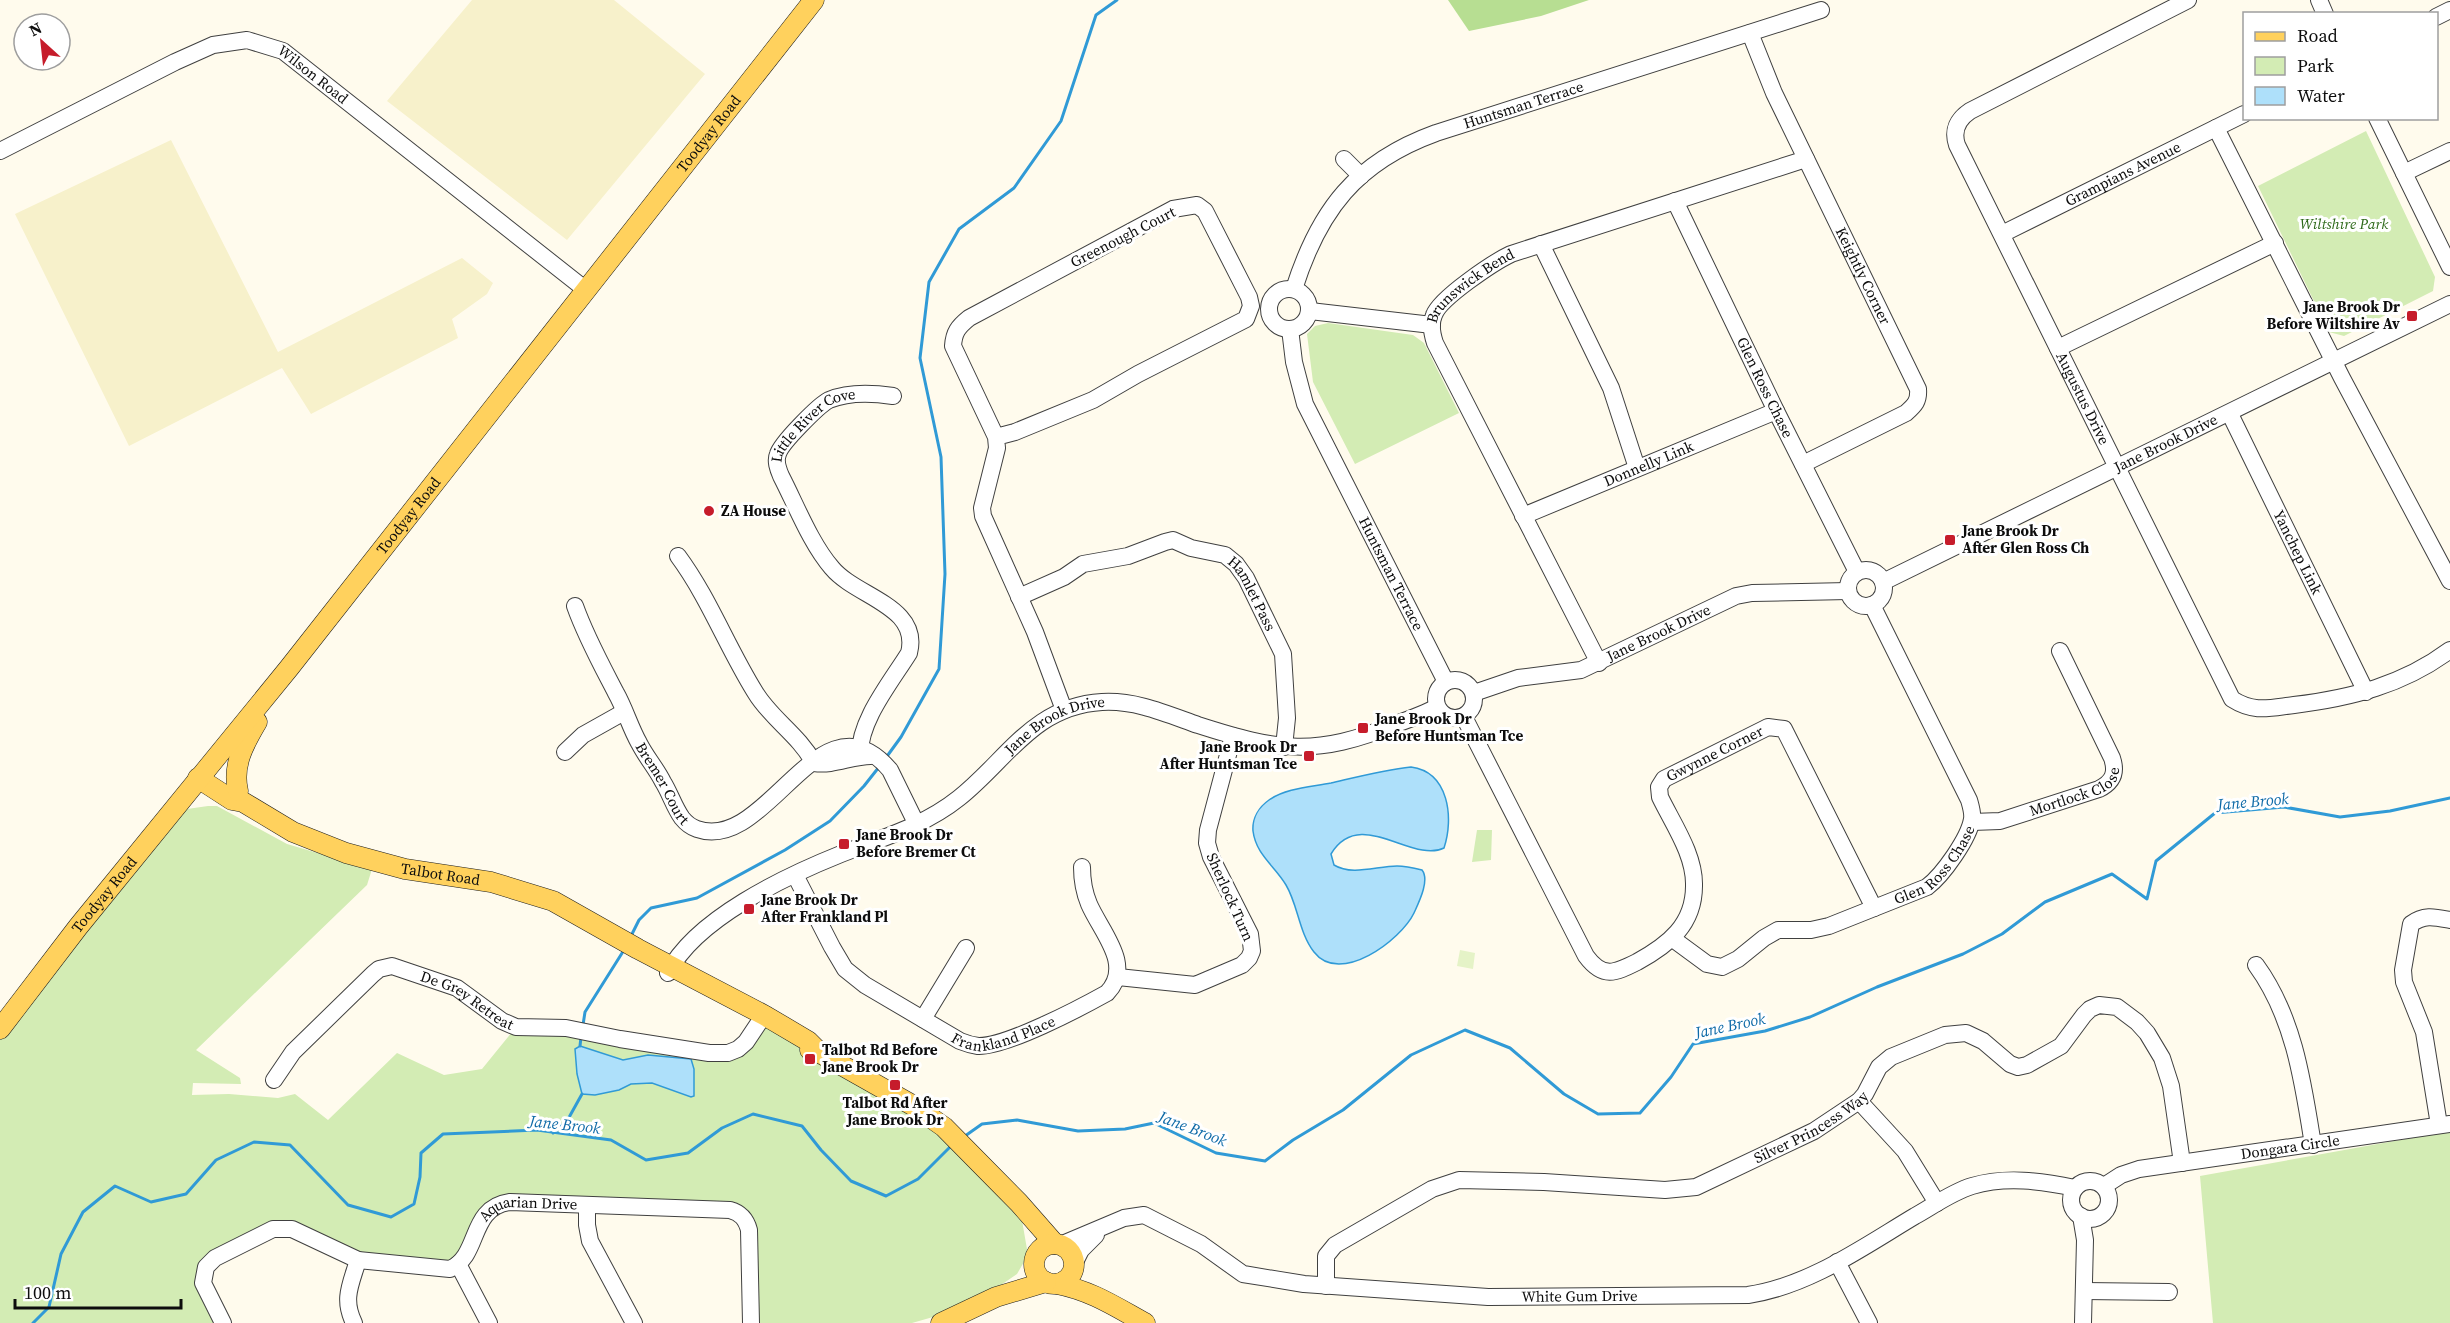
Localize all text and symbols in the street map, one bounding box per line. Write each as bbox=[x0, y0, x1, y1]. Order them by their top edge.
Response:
north arrow bbox=[12, 12, 72, 72]
legend bbox=[2243, 12, 2438, 120]
text: N bbox=[25, 16, 46, 41]
text: Road bbox=[2297, 23, 2338, 48]
street label: Wilson Road bbox=[274, 40, 353, 109]
text: Park bbox=[2297, 53, 2334, 78]
street label: Huntsman Terrace bbox=[1461, 75, 1586, 134]
text: Water bbox=[2297, 83, 2345, 108]
street label: Toodyay Road bbox=[671, 90, 746, 176]
street label: Grampians Avenue bbox=[2061, 136, 2184, 211]
street label: Greenough Court bbox=[1067, 201, 1179, 272]
park label: Wiltshire Park bbox=[2300, 213, 2389, 234]
street label: Keightly Corner bbox=[1831, 223, 1896, 329]
street label: Brunswick Bend bbox=[1421, 243, 1518, 326]
place label: Jane Brook Dr Before Wiltshire Av bbox=[2267, 296, 2400, 334]
marker: Jane Brook Dr Before Wiltshire Av bbox=[2405, 309, 2419, 323]
street label: Glen Ross Chase bbox=[1732, 333, 1799, 442]
street label: Augustus Drive bbox=[2051, 348, 2115, 448]
street label: Little River Cove bbox=[765, 383, 857, 464]
street label: Jane Brook Drive bbox=[2109, 408, 2221, 478]
street label: Donnelly Link bbox=[1600, 435, 1697, 491]
street label: Toodyay Road bbox=[371, 472, 445, 559]
place label: ZA House bbox=[721, 500, 786, 521]
marker: ZA House bbox=[702, 504, 716, 518]
street label: Yanchep Link bbox=[2269, 506, 2328, 599]
street label: Huntsman Terrace bbox=[1354, 513, 1429, 634]
place label: Jane Brook Dr After Glen Ross Ch bbox=[1961, 520, 2089, 558]
marker: Jane Brook Dr After Glen Ross Ch bbox=[1943, 533, 1957, 547]
street label: Hamlet Pass bbox=[1224, 551, 1281, 634]
street label: Jane Brook Drive bbox=[1602, 599, 1714, 667]
street label: Jane Brook Drive bbox=[999, 691, 1106, 760]
place label: Jane Brook Dr Before Huntsman Tce bbox=[1374, 708, 1523, 746]
street label: Gwynne Corner bbox=[1662, 720, 1767, 786]
marker: Jane Brook Dr Before Huntsman Tce bbox=[1356, 721, 1370, 735]
place label: Jane Brook Dr After Huntsman Tce bbox=[1160, 736, 1297, 774]
street label: Bremer Court bbox=[631, 738, 694, 830]
marker: Jane Brook Dr After Huntsman Tce bbox=[1302, 749, 1316, 763]
street label: Mortlock Close bbox=[2027, 766, 2124, 821]
water label: Jane Brook bbox=[2215, 787, 2290, 815]
street label: Glen Ross Chase bbox=[1891, 822, 1980, 909]
place label: Jane Brook Dr Before Bremer Ct bbox=[855, 824, 976, 862]
marker: Jane Brook Dr Before Bremer Ct bbox=[837, 837, 851, 851]
street label: Sherlock Turn bbox=[1202, 849, 1259, 944]
street label: Toodyay Road bbox=[66, 851, 142, 937]
street label: Talbot Road bbox=[400, 858, 482, 890]
place label: Jane Brook Dr After Frankland Pl bbox=[760, 889, 888, 927]
marker: Jane Brook Dr After Frankland Pl bbox=[742, 902, 756, 916]
street label: De Grey Retreat bbox=[418, 965, 517, 1035]
water label: Jane Brook bbox=[1691, 1007, 1768, 1044]
street label: Frankland Place bbox=[948, 1010, 1059, 1056]
place label: Talbot Rd Before Jane Brook Dr bbox=[821, 1039, 938, 1077]
marker: Talbot Rd Before Jane Brook Dr bbox=[803, 1052, 817, 1066]
marker: Talbot Rd After Jane Brook Dr bbox=[888, 1078, 902, 1092]
street label: Silver Princess Way bbox=[1750, 1086, 1873, 1168]
place label: Talbot Rd After Jane Brook Dr bbox=[843, 1092, 947, 1130]
water label: Jane Brook bbox=[1154, 1104, 1231, 1151]
water label: Jane Brook bbox=[526, 1109, 602, 1139]
street label: Dongara Circle bbox=[2239, 1129, 2341, 1164]
street label: Aquarian Drive bbox=[473, 1191, 578, 1226]
scale bar bbox=[15, 1272, 182, 1310]
text: 100 m bbox=[24, 1280, 71, 1305]
street label: White Gum Drive bbox=[1521, 1285, 1638, 1307]

